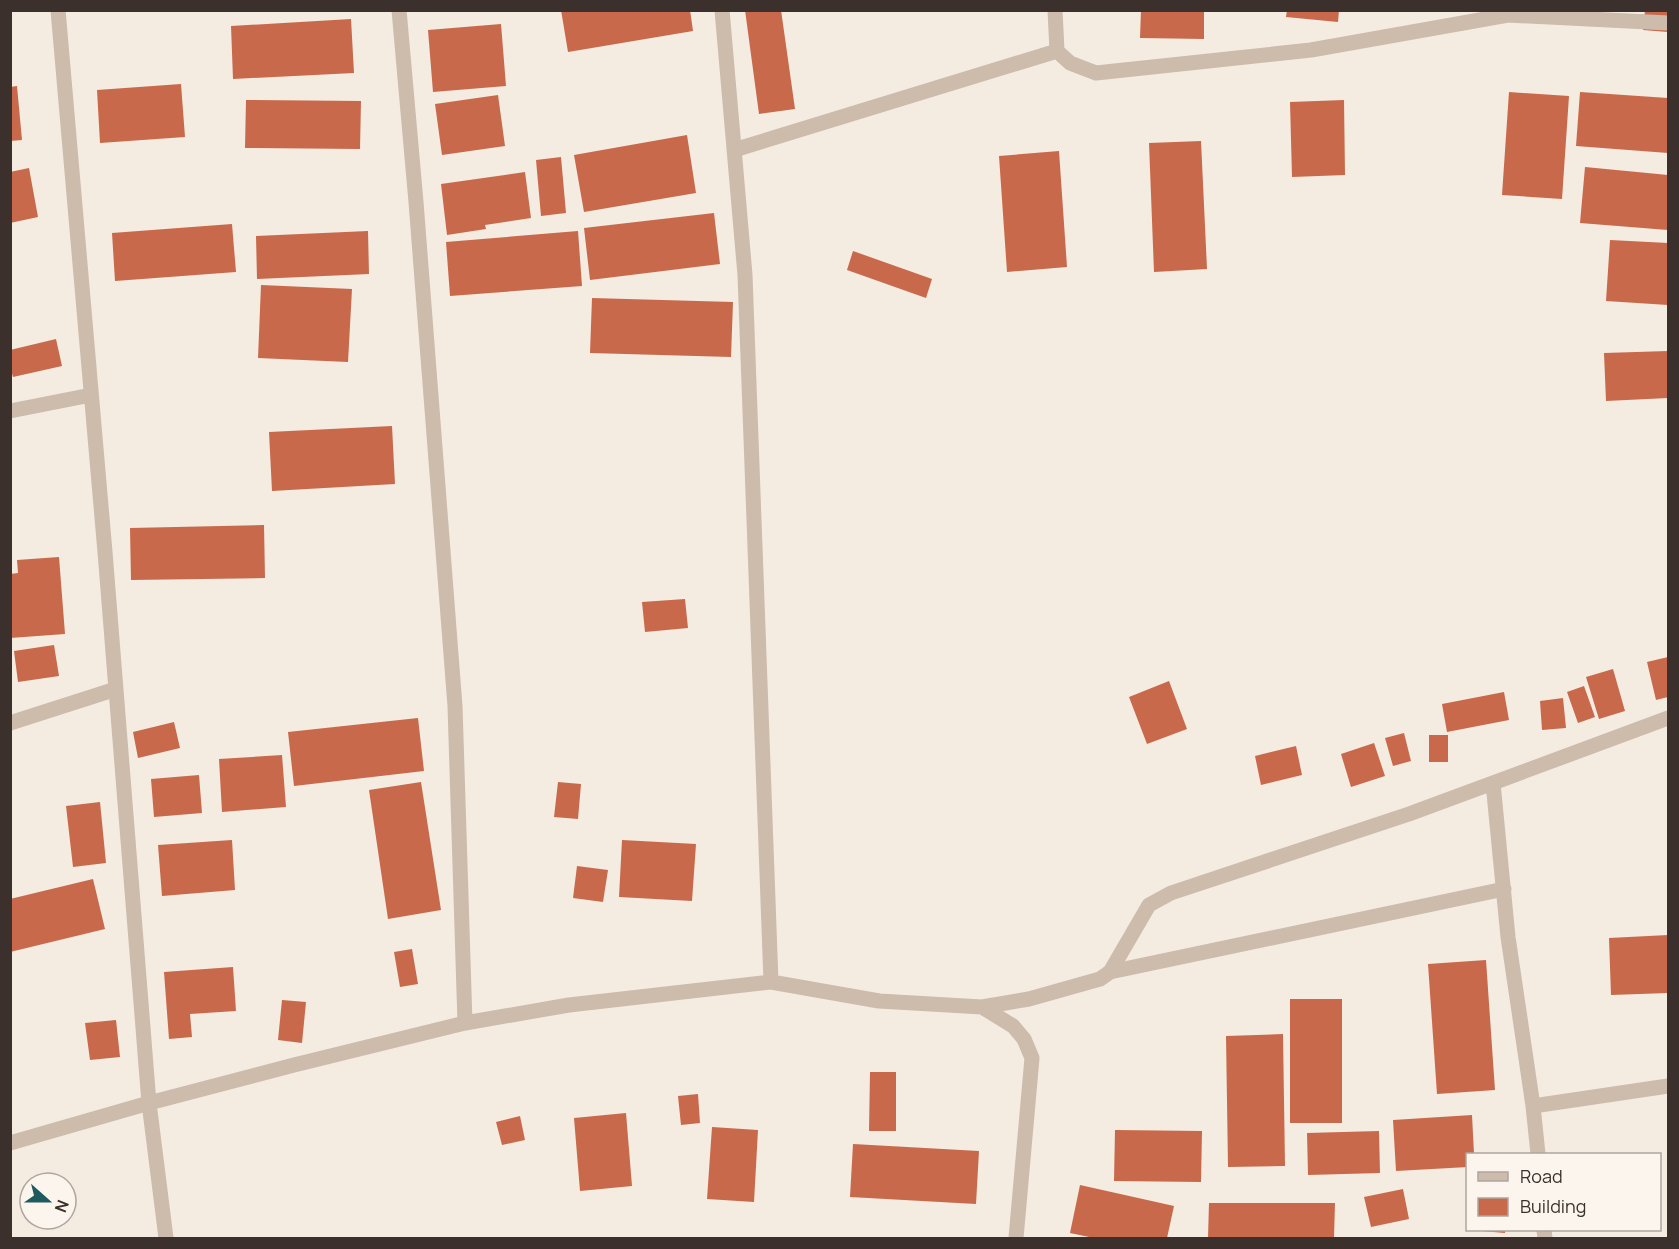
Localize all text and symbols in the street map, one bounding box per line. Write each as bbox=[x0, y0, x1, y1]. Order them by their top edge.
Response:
legend bbox=[1466, 1153, 1661, 1231]
text: Road bbox=[1520, 1164, 1563, 1188]
north arrow bbox=[18, 1171, 78, 1231]
text: Building bbox=[1520, 1194, 1586, 1218]
text: N bbox=[50, 1197, 74, 1216]

